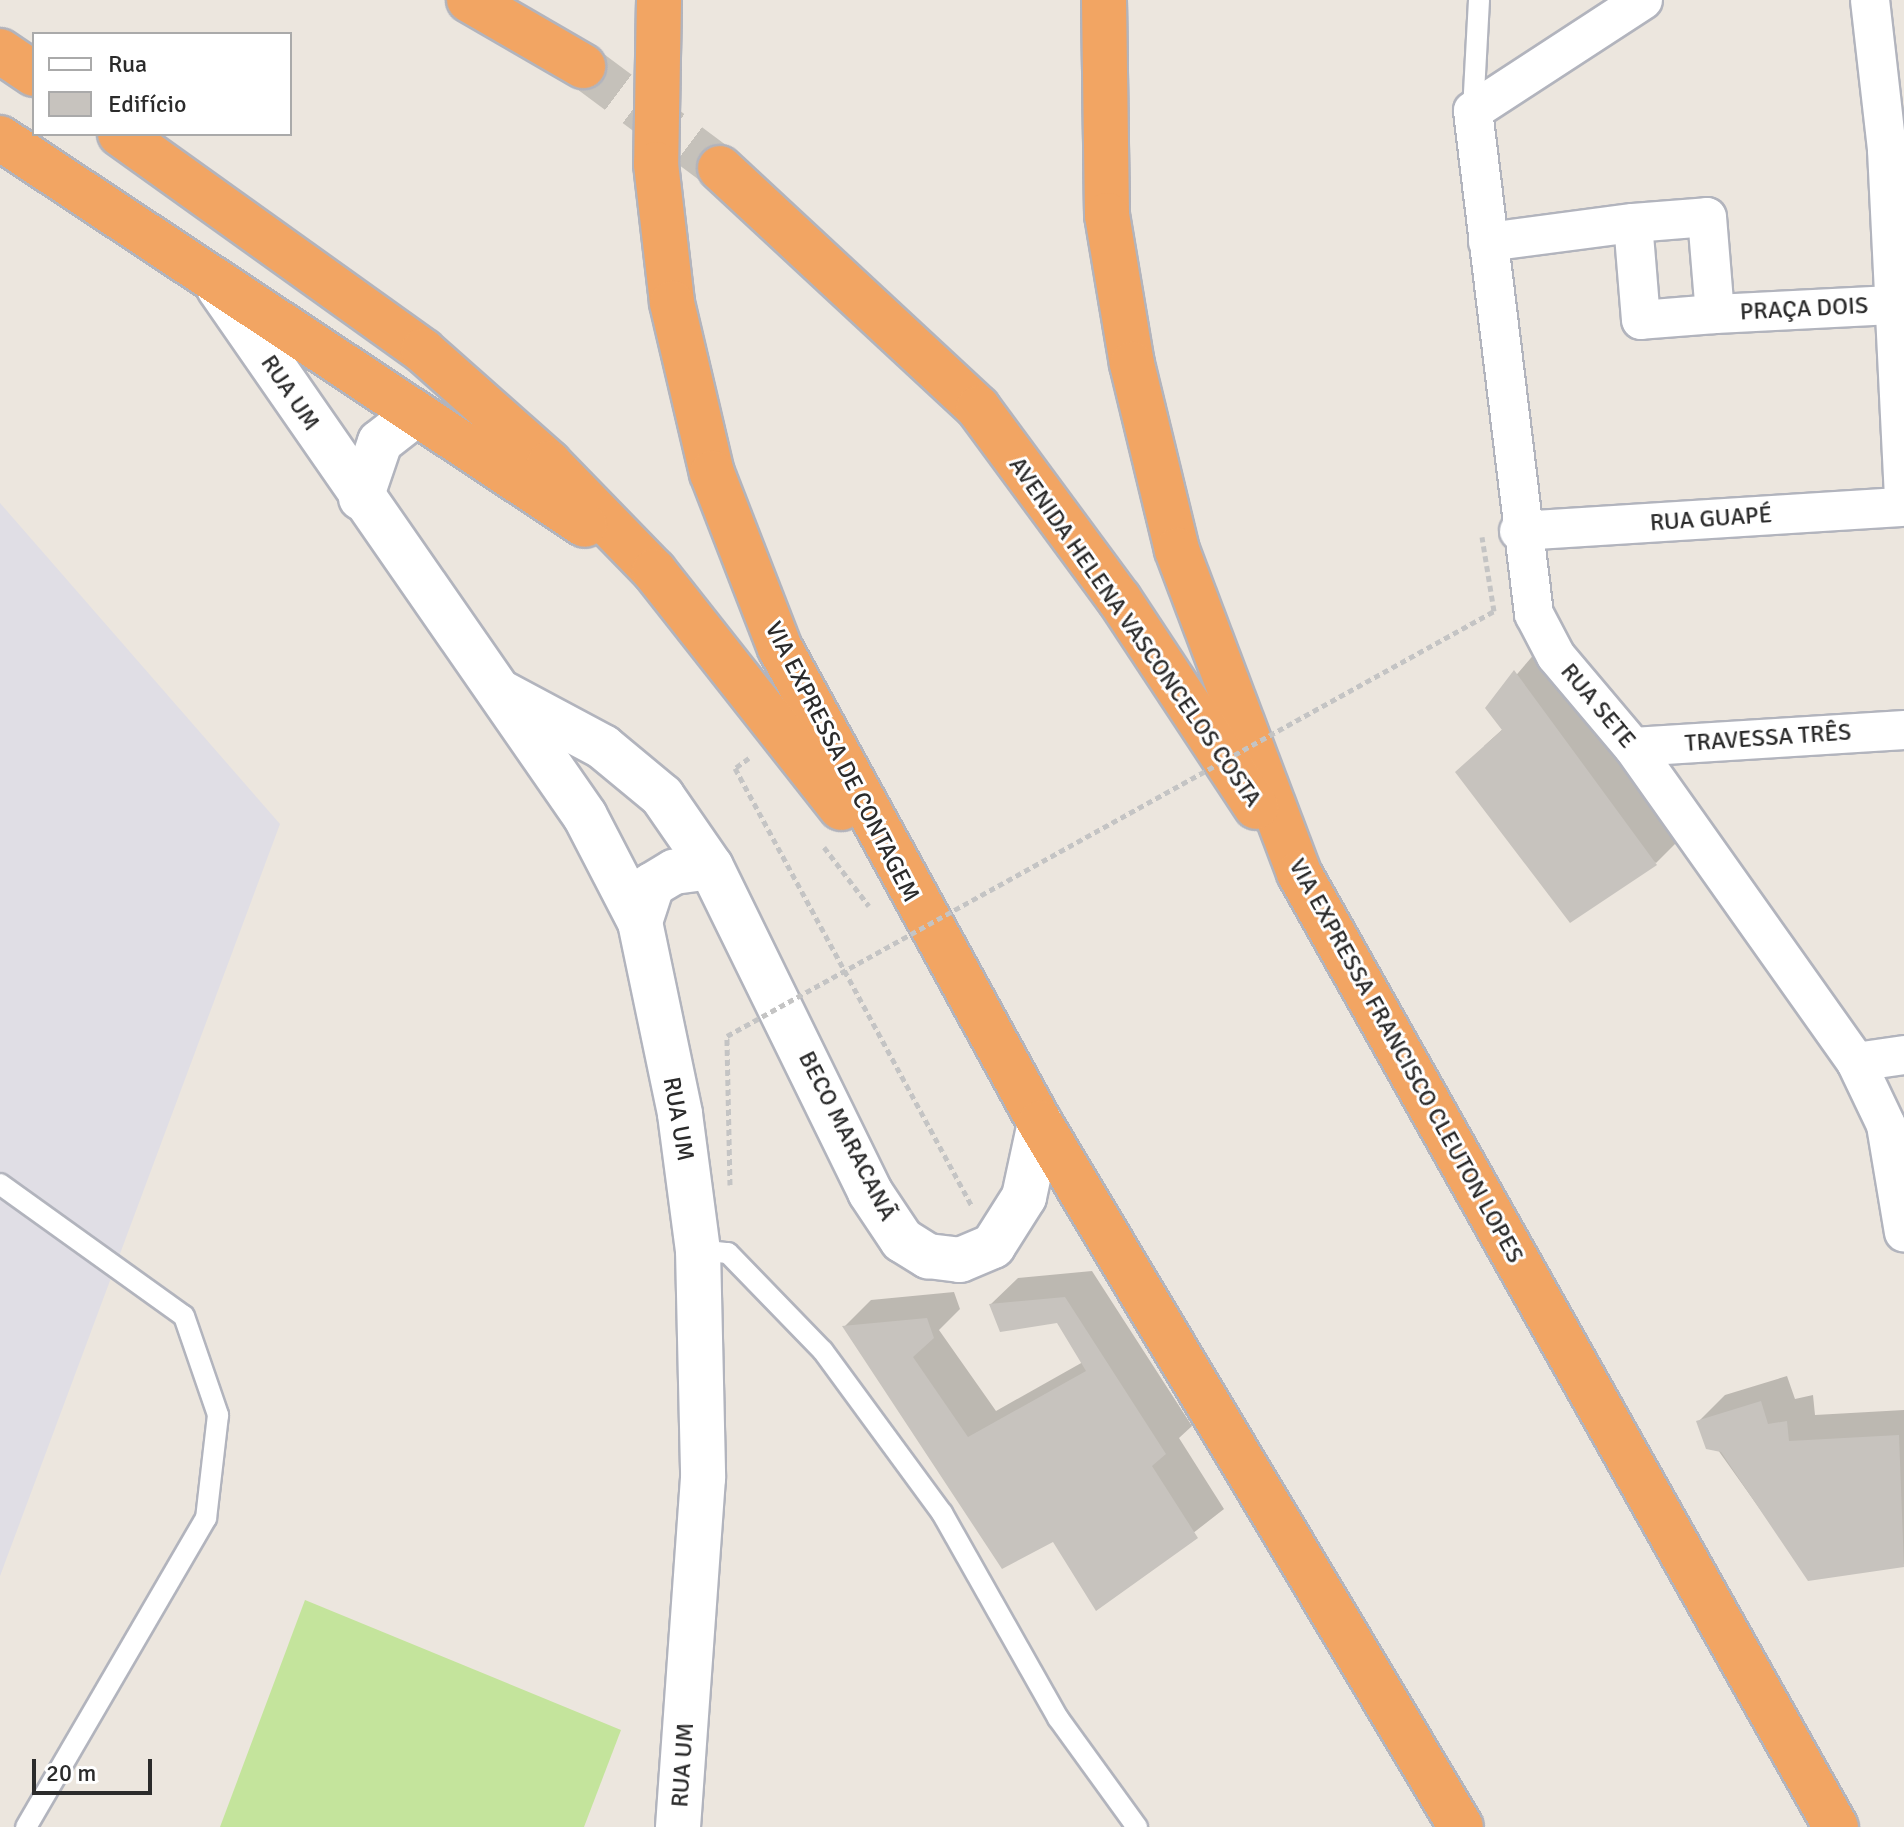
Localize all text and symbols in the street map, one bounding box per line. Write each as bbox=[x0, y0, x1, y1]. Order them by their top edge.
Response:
legend bbox=[32, 32, 292, 136]
text: Rua bbox=[108, 49, 147, 79]
text: Edifício bbox=[108, 89, 186, 119]
street label: PRAÇA DOIS bbox=[1739, 291, 1869, 327]
street label: RUA UM bbox=[254, 350, 326, 436]
street label: AVENIDA HELENA VASCONCELOS COSTA bbox=[1003, 452, 1267, 812]
street label: RUA GUAPÉ bbox=[1649, 500, 1773, 538]
street label: VIA EXPRESSA DE CONTAGEM bbox=[759, 617, 925, 907]
street label: RUA SETE bbox=[1554, 658, 1642, 754]
street label: TRAVESSA TRÊS bbox=[1684, 718, 1852, 758]
street label: VIA EXPRESSA FRANCISCO CLEUTON LOPES bbox=[1282, 854, 1530, 1268]
street label: BECO MARACANÃ bbox=[792, 1046, 902, 1226]
street label: RUA UM bbox=[656, 1075, 700, 1163]
street label: RUA UM bbox=[666, 1722, 700, 1808]
scale bar bbox=[36, 1743, 156, 1793]
text: 20 m bbox=[46, 1758, 96, 1788]

